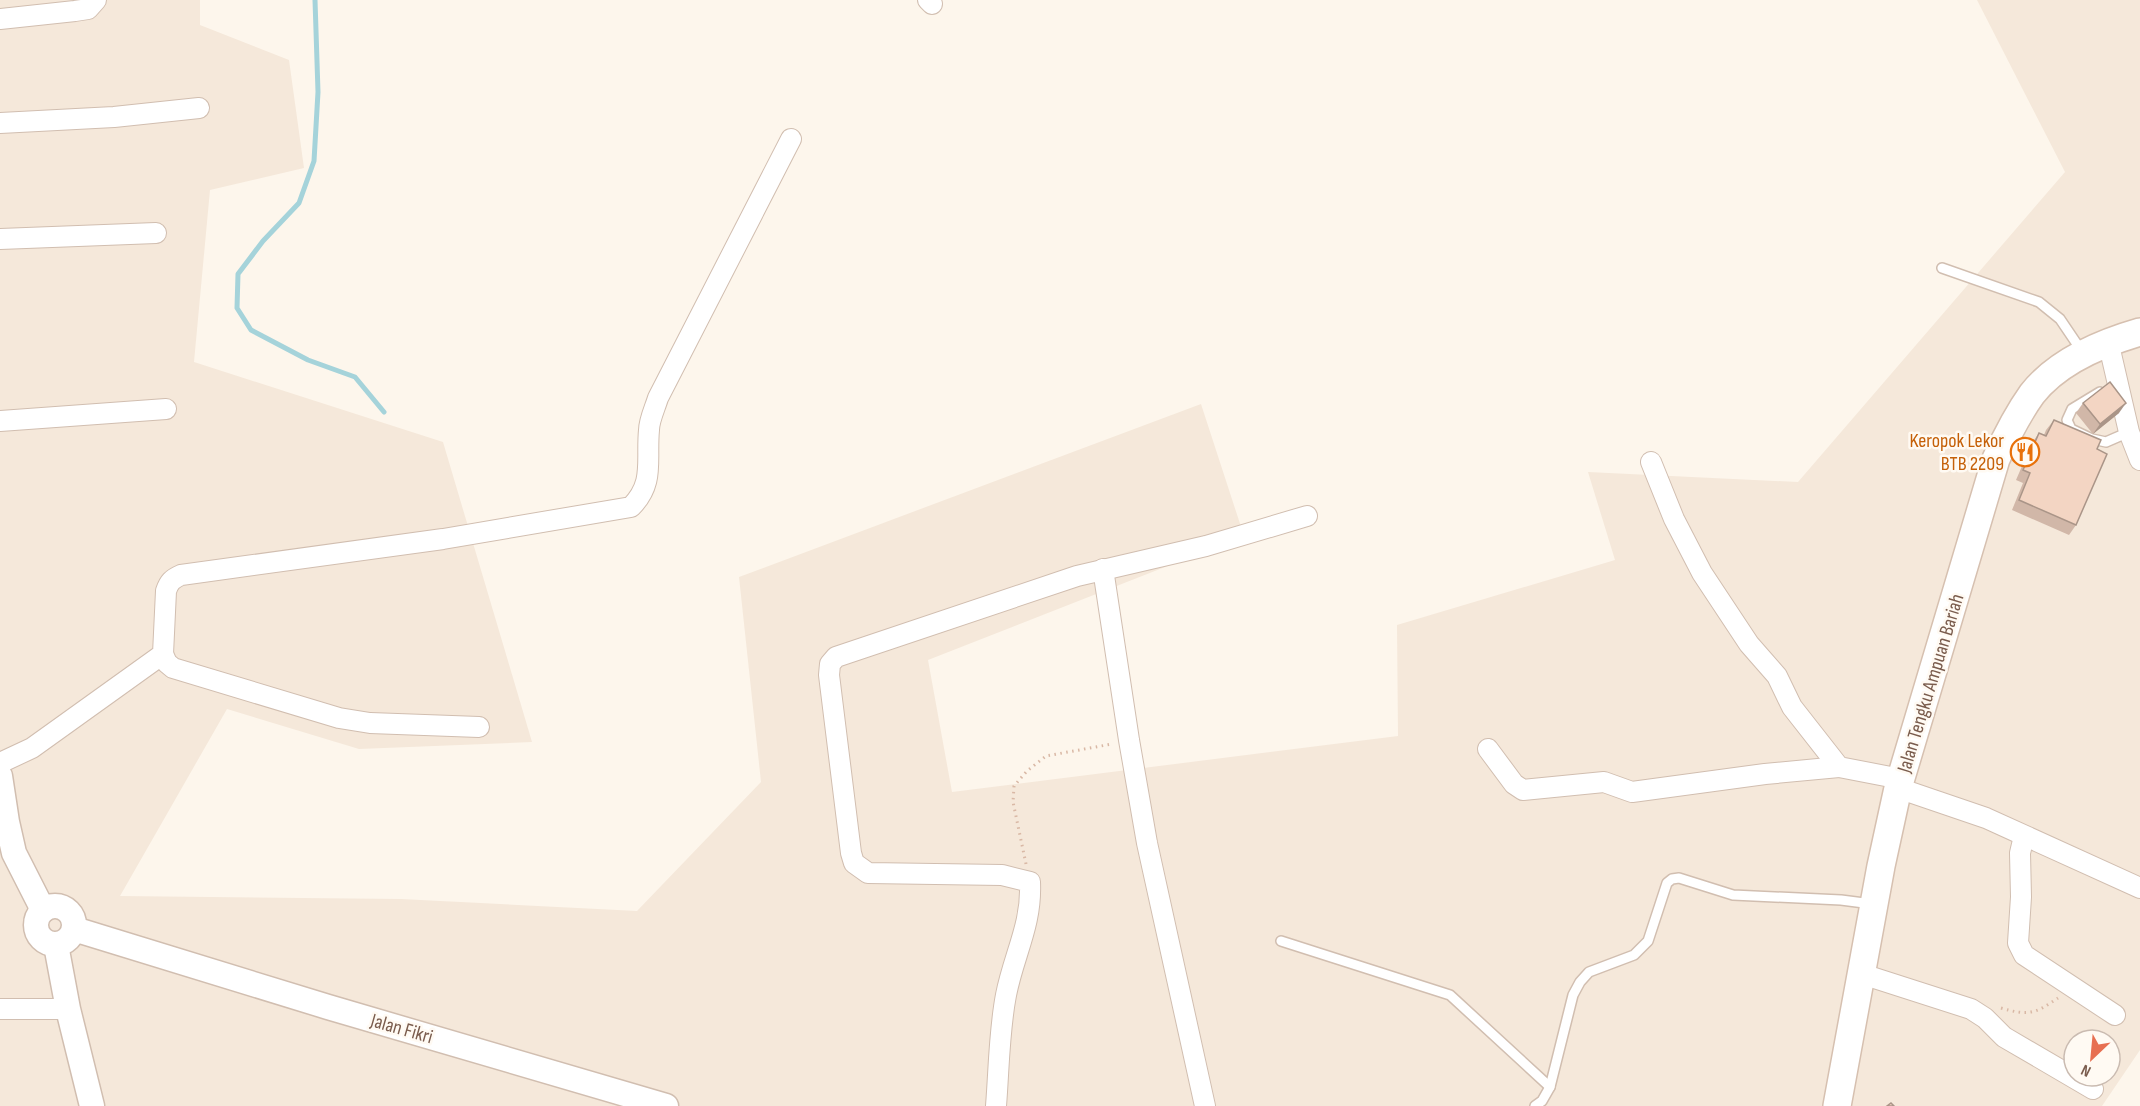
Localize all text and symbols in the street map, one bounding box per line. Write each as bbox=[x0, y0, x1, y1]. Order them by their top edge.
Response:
place label: Keropok Lekor BTB 2209 bbox=[1910, 429, 2004, 476]
restaurant icon: Keropok Lekor BTB 2209 bbox=[2009, 436, 2041, 468]
street label: Jalan Tengku Ampuan Bariah bbox=[1892, 591, 1970, 777]
street label: Jalan Fikri bbox=[367, 1008, 436, 1049]
north arrow bbox=[2062, 1028, 2122, 1088]
text: N bbox=[2078, 1060, 2094, 1081]

